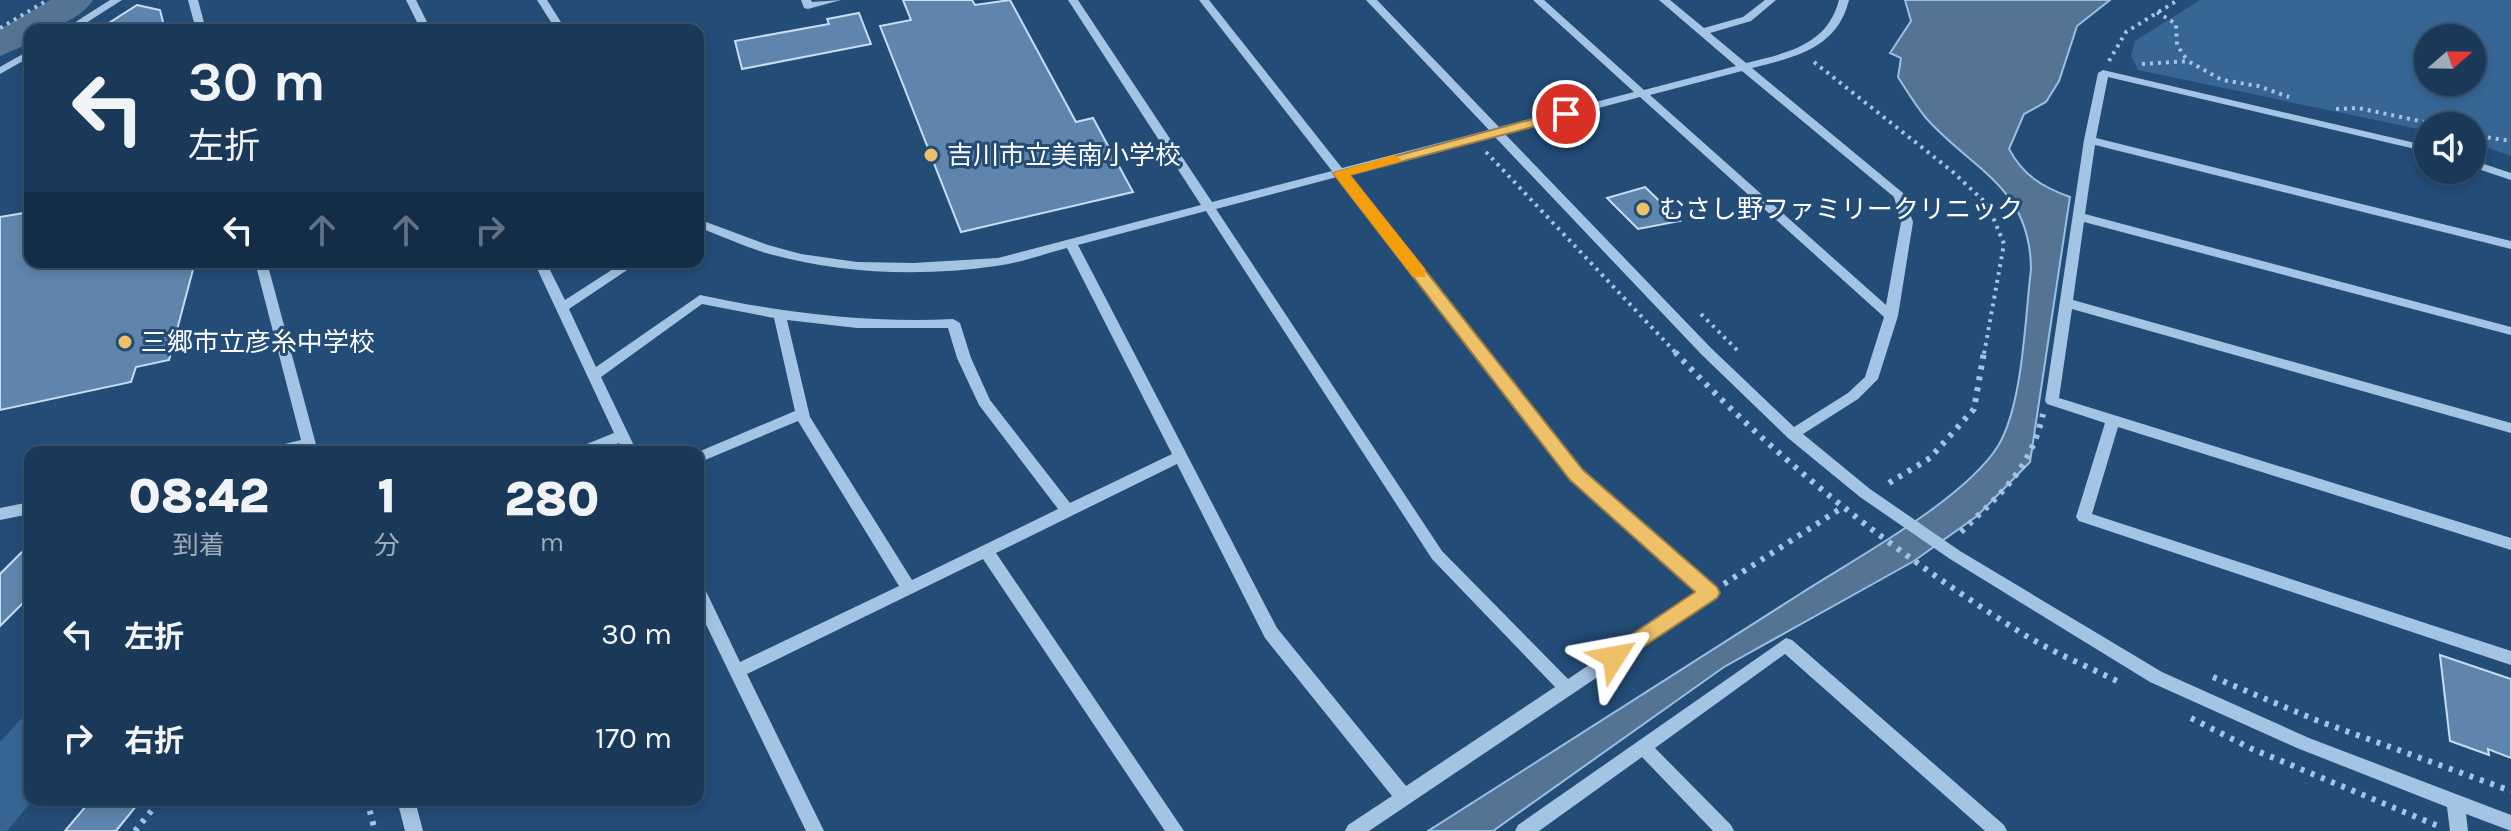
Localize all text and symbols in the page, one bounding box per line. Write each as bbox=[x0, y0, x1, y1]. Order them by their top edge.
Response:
north arrow bbox=[2414, 24, 2486, 96]
map controls bbox=[2414, 24, 2486, 184]
text: 30 m bbox=[188, 49, 326, 114]
icon: left bbox=[56, 56, 160, 160]
pin bbox=[1532, 80, 1600, 148]
icon: arrive bbox=[1544, 92, 1588, 136]
button: sound bbox=[2414, 112, 2486, 184]
text: 左折 bbox=[188, 125, 260, 167]
place label: 吉川市立美南小学校 bbox=[947, 140, 1181, 171]
marker: 吉川市立美南小学校 bbox=[922, 146, 940, 164]
place label: むさし野ファミリークリニック bbox=[1659, 194, 2023, 225]
marker: むさし野ファミリークリニック bbox=[1634, 200, 1652, 218]
icon: left bbox=[216, 208, 260, 252]
icon: ahead bbox=[300, 208, 344, 252]
icon: ahead bbox=[384, 208, 428, 252]
icon: right bbox=[468, 208, 512, 252]
place label: 三郷市立彦糸中学校 bbox=[141, 327, 375, 358]
marker: 三郷市立彦糸中学校 bbox=[116, 333, 134, 351]
text: 08:42 bbox=[129, 468, 269, 524]
text: 1 bbox=[377, 468, 396, 524]
text: 280 bbox=[504, 471, 599, 527]
text: m bbox=[540, 527, 564, 558]
text: 到着 bbox=[173, 530, 225, 561]
text: 分 bbox=[374, 530, 400, 561]
icon: left bbox=[56, 612, 100, 656]
position arrow bbox=[1572, 615, 1656, 699]
text: 30 m bbox=[601, 616, 672, 652]
text: 左折 bbox=[124, 619, 184, 655]
icon: right bbox=[56, 716, 100, 760]
text: 170 m bbox=[595, 720, 672, 756]
text: 右折 bbox=[124, 723, 184, 759]

